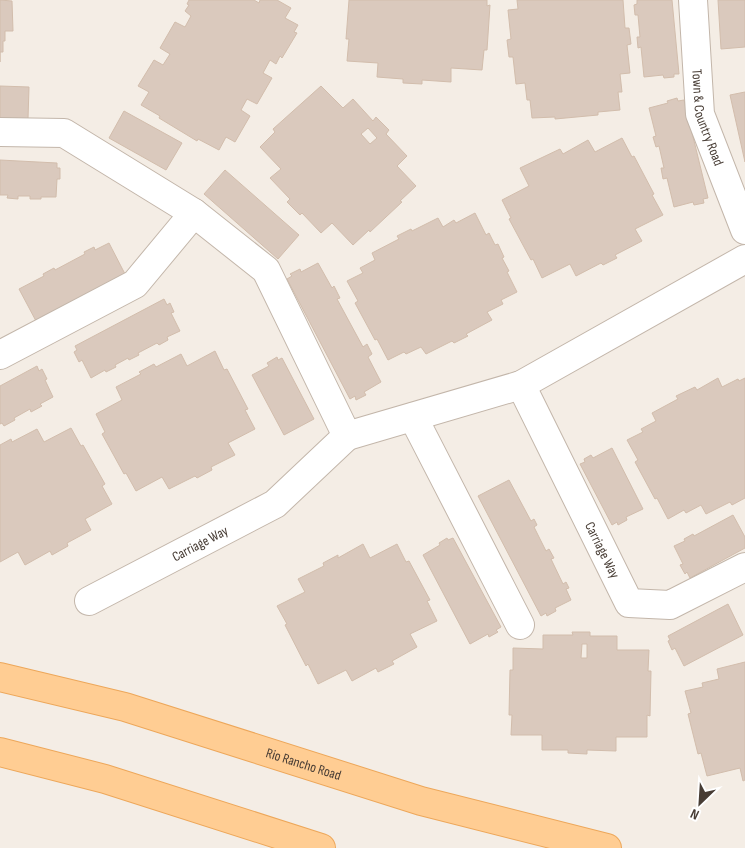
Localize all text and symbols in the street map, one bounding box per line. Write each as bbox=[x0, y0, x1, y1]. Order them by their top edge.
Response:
street label: Town & Country Road bbox=[688, 68, 727, 168]
street label: Carriage Way bbox=[581, 519, 624, 582]
street label: Carriage Way bbox=[169, 522, 232, 565]
street label: Rio Rancho Road bbox=[264, 744, 343, 784]
north arrow bbox=[675, 778, 725, 828]
text: N bbox=[688, 805, 702, 824]

